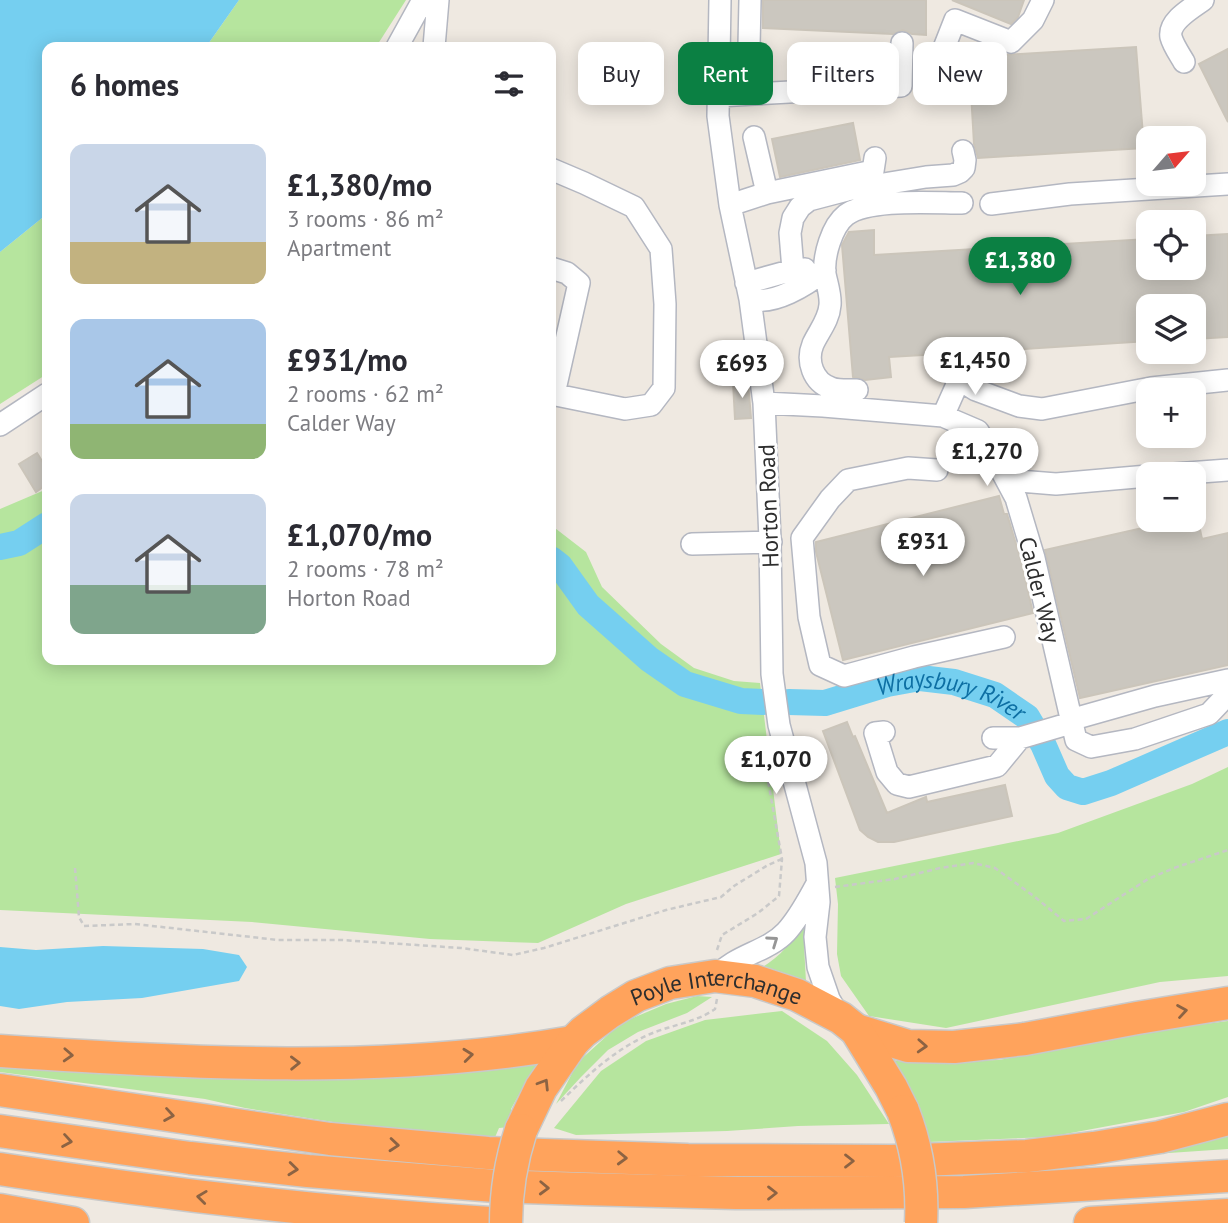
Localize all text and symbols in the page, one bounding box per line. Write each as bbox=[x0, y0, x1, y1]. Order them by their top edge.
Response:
chip: Buy bbox=[578, 42, 664, 105]
chip: Rent bbox=[678, 42, 773, 105]
chip: Filters bbox=[787, 42, 899, 105]
chip: New bbox=[913, 42, 1007, 105]
text: 6 homes bbox=[70, 65, 179, 104]
icon: filters bbox=[490, 65, 528, 103]
north arrow bbox=[1136, 126, 1206, 196]
map controls bbox=[1136, 126, 1206, 532]
text: £1,380/mo bbox=[287, 165, 432, 204]
icon: home bbox=[126, 172, 210, 256]
text: 3 rooms · 86 m² bbox=[287, 204, 444, 233]
button: locate bbox=[1136, 210, 1206, 280]
text: Apartment bbox=[287, 233, 391, 262]
pin: £1,380 bbox=[963, 238, 1077, 297]
text: £1,380 bbox=[984, 245, 1056, 274]
button: layers bbox=[1136, 294, 1206, 364]
pin: £1,450 bbox=[918, 338, 1032, 397]
text: £931/mo bbox=[287, 340, 408, 379]
pin: £693 bbox=[701, 340, 783, 400]
text: £1,450 bbox=[939, 345, 1011, 374]
icon: home bbox=[126, 347, 210, 431]
text: £693 bbox=[716, 348, 768, 377]
button: + bbox=[1136, 378, 1206, 448]
text: 2 rooms · 62 m² bbox=[287, 379, 444, 408]
text: Calder Way bbox=[287, 408, 396, 437]
pin: £1,270 bbox=[930, 428, 1044, 488]
text: £1,270 bbox=[951, 436, 1023, 465]
street label: Horton Road bbox=[751, 444, 785, 568]
button: − bbox=[1136, 462, 1206, 532]
text: £1,070/mo bbox=[287, 515, 432, 554]
pin: £931 bbox=[882, 518, 964, 578]
icon: home bbox=[126, 522, 210, 606]
text: £931 bbox=[897, 526, 949, 555]
street label: Calder Way bbox=[1013, 534, 1067, 646]
text: 2 rooms · 78 m² bbox=[287, 554, 444, 583]
text: Horton Road bbox=[287, 583, 411, 612]
water label: Wraysbury River bbox=[872, 662, 1034, 728]
pin: £1,070 bbox=[719, 736, 833, 796]
text: £1,070 bbox=[740, 744, 812, 773]
one-way arrow bbox=[765, 937, 778, 949]
text: Poyle Interchange bbox=[626, 961, 806, 1011]
street label: Poyle Interchange bbox=[629, 990, 805, 1018]
one-way arrow bbox=[1176, 1003, 1188, 1018]
one-way arrow bbox=[917, 1039, 928, 1054]
one-way arrow bbox=[63, 1048, 74, 1063]
one-way arrow bbox=[463, 1048, 474, 1063]
one-way arrow bbox=[291, 1055, 301, 1071]
one-way arrow bbox=[536, 1079, 549, 1092]
one-way arrow bbox=[163, 1107, 175, 1122]
one-way arrow bbox=[62, 1133, 73, 1148]
one-way arrow bbox=[389, 1137, 400, 1152]
one-way arrow bbox=[616, 1150, 627, 1165]
one-way arrow bbox=[844, 1153, 855, 1169]
one-way arrow bbox=[288, 1161, 299, 1176]
one-way arrow bbox=[539, 1180, 550, 1195]
one-way arrow bbox=[767, 1185, 778, 1201]
one-way arrow bbox=[196, 1190, 208, 1205]

